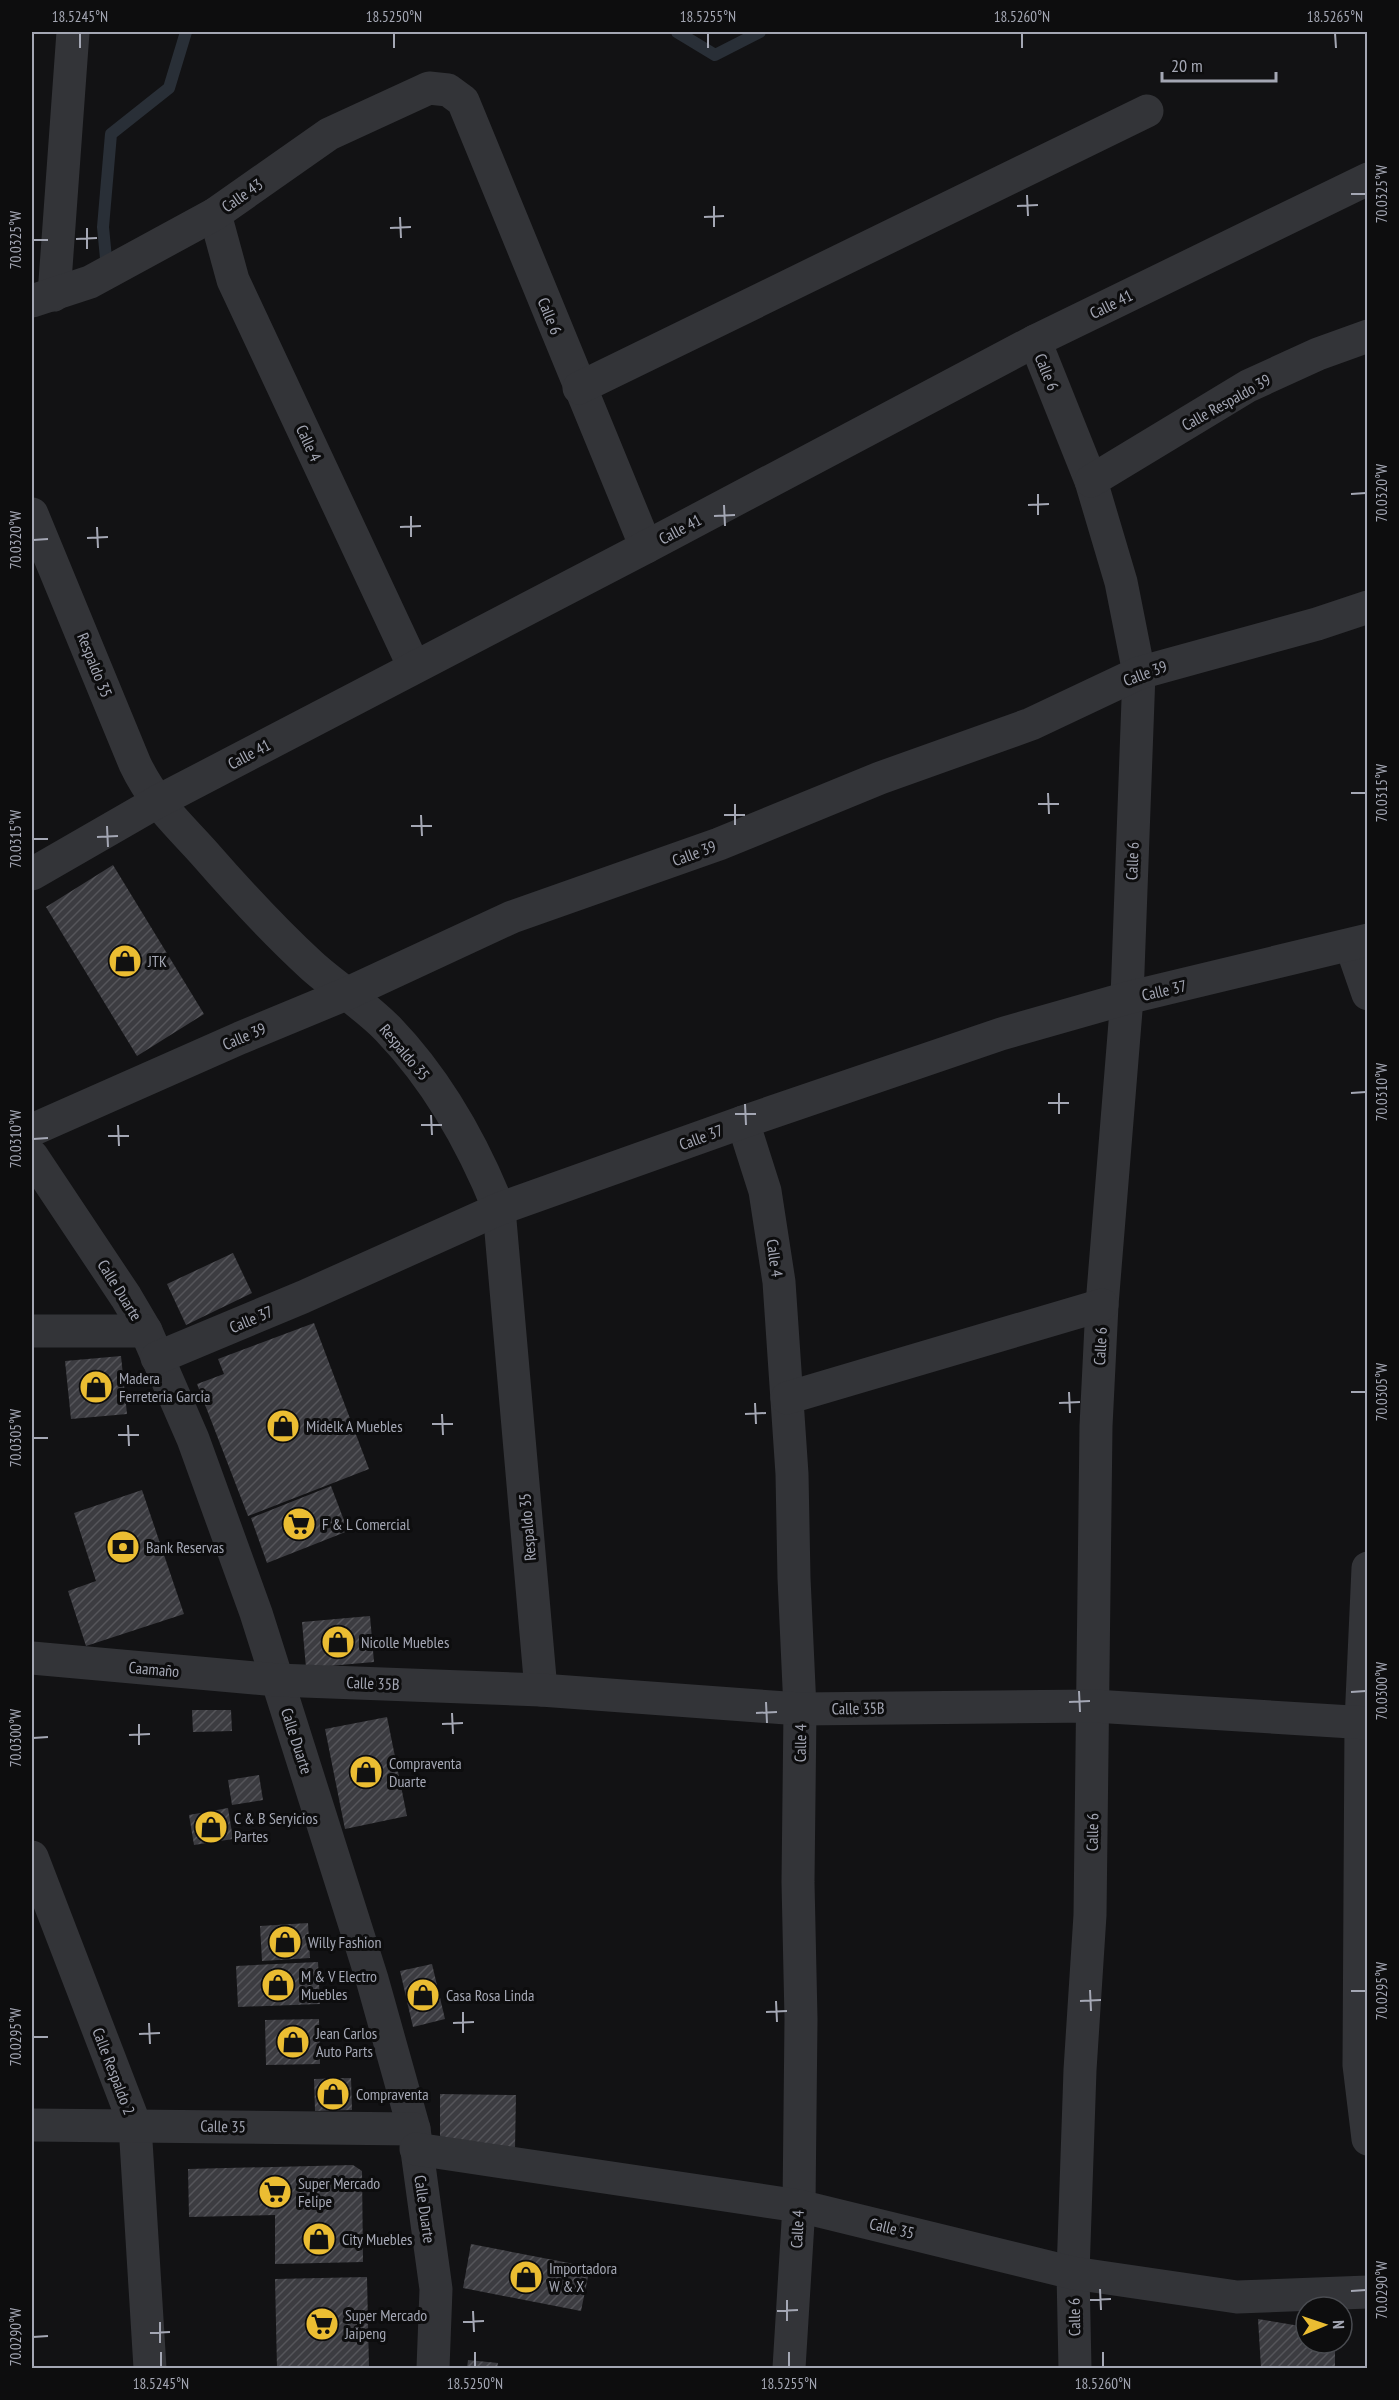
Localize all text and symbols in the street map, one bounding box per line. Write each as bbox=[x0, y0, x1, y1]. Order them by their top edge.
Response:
text: 18.5245°N bbox=[52, 7, 108, 26]
text: 18.5250°N bbox=[366, 7, 422, 26]
text: 18.5255°N bbox=[680, 7, 736, 26]
text: 18.5260°N bbox=[994, 7, 1050, 26]
text: 18.5265°N bbox=[1307, 7, 1363, 26]
scale bar bbox=[1162, 45, 1276, 83]
text: 20 m bbox=[1171, 54, 1203, 77]
text: 70.0325°W bbox=[1372, 165, 1391, 223]
street label: Calle 43 bbox=[218, 174, 266, 216]
text: 70.0325°W bbox=[6, 211, 25, 269]
street label: Calle 41 bbox=[1086, 285, 1136, 323]
street label: Calle 6 bbox=[534, 295, 566, 337]
street label: Calle 6 bbox=[1031, 351, 1063, 393]
street label: Calle Respaldo 39 bbox=[1178, 369, 1274, 435]
street label: Calle 4 bbox=[292, 421, 326, 465]
text: 70.0320°W bbox=[1372, 464, 1391, 522]
street label: Calle 41 bbox=[655, 510, 705, 548]
text: 70.0320°W bbox=[6, 511, 25, 569]
street label: Respaldo 35 bbox=[73, 630, 117, 700]
street label: Calle 39 bbox=[1120, 656, 1170, 690]
street label: Calle 41 bbox=[224, 735, 274, 773]
text: 70.0315°W bbox=[1372, 764, 1391, 822]
text: 70.0315°W bbox=[6, 810, 25, 868]
street label: Calle 39 bbox=[669, 836, 719, 870]
street label: Calle 6 bbox=[1121, 842, 1143, 880]
shop icon: JTK bbox=[107, 943, 143, 979]
place label: JTK bbox=[147, 951, 167, 971]
street label: Calle 37 bbox=[1140, 975, 1188, 1005]
street label: Calle 39 bbox=[219, 1018, 269, 1054]
street label: Respaldo 35 bbox=[376, 1020, 434, 1084]
text: 70.0310°W bbox=[1372, 1063, 1391, 1121]
text: 70.0310°W bbox=[6, 1110, 25, 1168]
street label: Calle 37 bbox=[676, 1120, 726, 1154]
street label: Calle 4 bbox=[762, 1238, 788, 1278]
street label: Calle Duarte bbox=[93, 1256, 147, 1324]
street label: Calle 37 bbox=[226, 1301, 276, 1337]
street label: Calle 6 bbox=[1089, 1326, 1111, 1366]
text: 70.0305°W bbox=[1372, 1363, 1391, 1421]
place label: Madera Ferreteria Garcia bbox=[119, 1368, 210, 1406]
shop icon: Madera Ferreteria Garcia bbox=[78, 1369, 114, 1405]
shop icon: Midelk A Muebles bbox=[265, 1408, 301, 1444]
text: 70.0305°W bbox=[6, 1409, 25, 1467]
place label: Midelk A Muebles bbox=[306, 1416, 403, 1436]
street label: Respaldo 35 bbox=[514, 1492, 540, 1562]
supermarket icon: F & L Comercial bbox=[281, 1506, 317, 1542]
place label: F & L Comercial bbox=[322, 1514, 410, 1534]
bank icon: Bank Reservas bbox=[105, 1529, 141, 1565]
place label: Bank Reservas bbox=[146, 1537, 224, 1557]
shop icon: Nicolle Muebles bbox=[320, 1624, 356, 1660]
place label: Nicolle Muebles bbox=[361, 1632, 449, 1652]
street label: Caamaño bbox=[128, 1657, 180, 1681]
text: 70.0300°W bbox=[1372, 1662, 1391, 1720]
street label: Calle 35B bbox=[346, 1672, 400, 1694]
street label: Calle 35B bbox=[831, 1698, 885, 1718]
street label: Calle Duarte bbox=[277, 1705, 317, 1777]
text: 70.0300°W bbox=[6, 1709, 25, 1767]
street label: Calle 4 bbox=[790, 1724, 810, 1762]
place label: Compraventa Duarte bbox=[389, 1753, 462, 1791]
shop icon: Compraventa Duarte bbox=[348, 1754, 384, 1790]
place label: C & B Seryicios Partes bbox=[234, 1808, 318, 1846]
shop icon: C & B Seryicios Partes bbox=[193, 1809, 229, 1845]
street label: Calle 6 bbox=[1082, 1813, 1102, 1851]
shop icon: Willy Fashion bbox=[267, 1924, 303, 1960]
place label: Willy Fashion bbox=[308, 1932, 382, 1952]
text: 70.0295°W bbox=[1372, 1962, 1391, 2020]
place label: M & V Electro Muebles bbox=[301, 1966, 377, 2004]
shop icon: M & V Electro Muebles bbox=[260, 1967, 296, 2003]
shop icon: Casa Rosa Linda bbox=[405, 1977, 441, 2013]
place label: Casa Rosa Linda bbox=[446, 1985, 534, 2005]
text: 70.0295°W bbox=[6, 2008, 25, 2066]
place label: Jean Carlos Auto Parts bbox=[315, 2023, 377, 2061]
shop icon: Jean Carlos Auto Parts bbox=[275, 2024, 311, 2060]
street label: Calle Respaldo 2 bbox=[88, 2025, 140, 2117]
shop icon: Compraventa bbox=[315, 2076, 351, 2112]
place label: Compraventa bbox=[356, 2084, 429, 2104]
street label: Calle 35 bbox=[200, 2116, 246, 2136]
place label: Super Mercado Felipe bbox=[298, 2173, 380, 2211]
supermarket icon: Super Mercado Felipe bbox=[257, 2174, 293, 2210]
street label: Calle Duarte bbox=[410, 2174, 440, 2244]
street label: Calle 4 bbox=[786, 2209, 808, 2249]
street label: Calle 35 bbox=[868, 2213, 916, 2243]
shop icon: City Muebles bbox=[301, 2221, 337, 2257]
place label: City Muebles bbox=[342, 2229, 412, 2249]
place label: Importadora W & X bbox=[549, 2258, 617, 2296]
shop icon: Importadora W & X bbox=[508, 2259, 544, 2295]
text: 70.0290°W bbox=[1372, 2261, 1391, 2319]
north arrow bbox=[1294, 2295, 1354, 2355]
street label: Calle 6 bbox=[1064, 2298, 1084, 2336]
place label: Super Mercado Jaipeng bbox=[344, 2305, 427, 2343]
supermarket icon: Super Mercado Jaipeng bbox=[304, 2306, 340, 2342]
text: 70.0290°W bbox=[6, 2308, 25, 2366]
text: N bbox=[1329, 2320, 1349, 2329]
text: 18.5245°N bbox=[133, 2374, 189, 2393]
text: 18.5250°N bbox=[447, 2374, 503, 2393]
text: 18.5255°N bbox=[761, 2374, 817, 2393]
text: 18.5260°N bbox=[1075, 2374, 1131, 2393]

